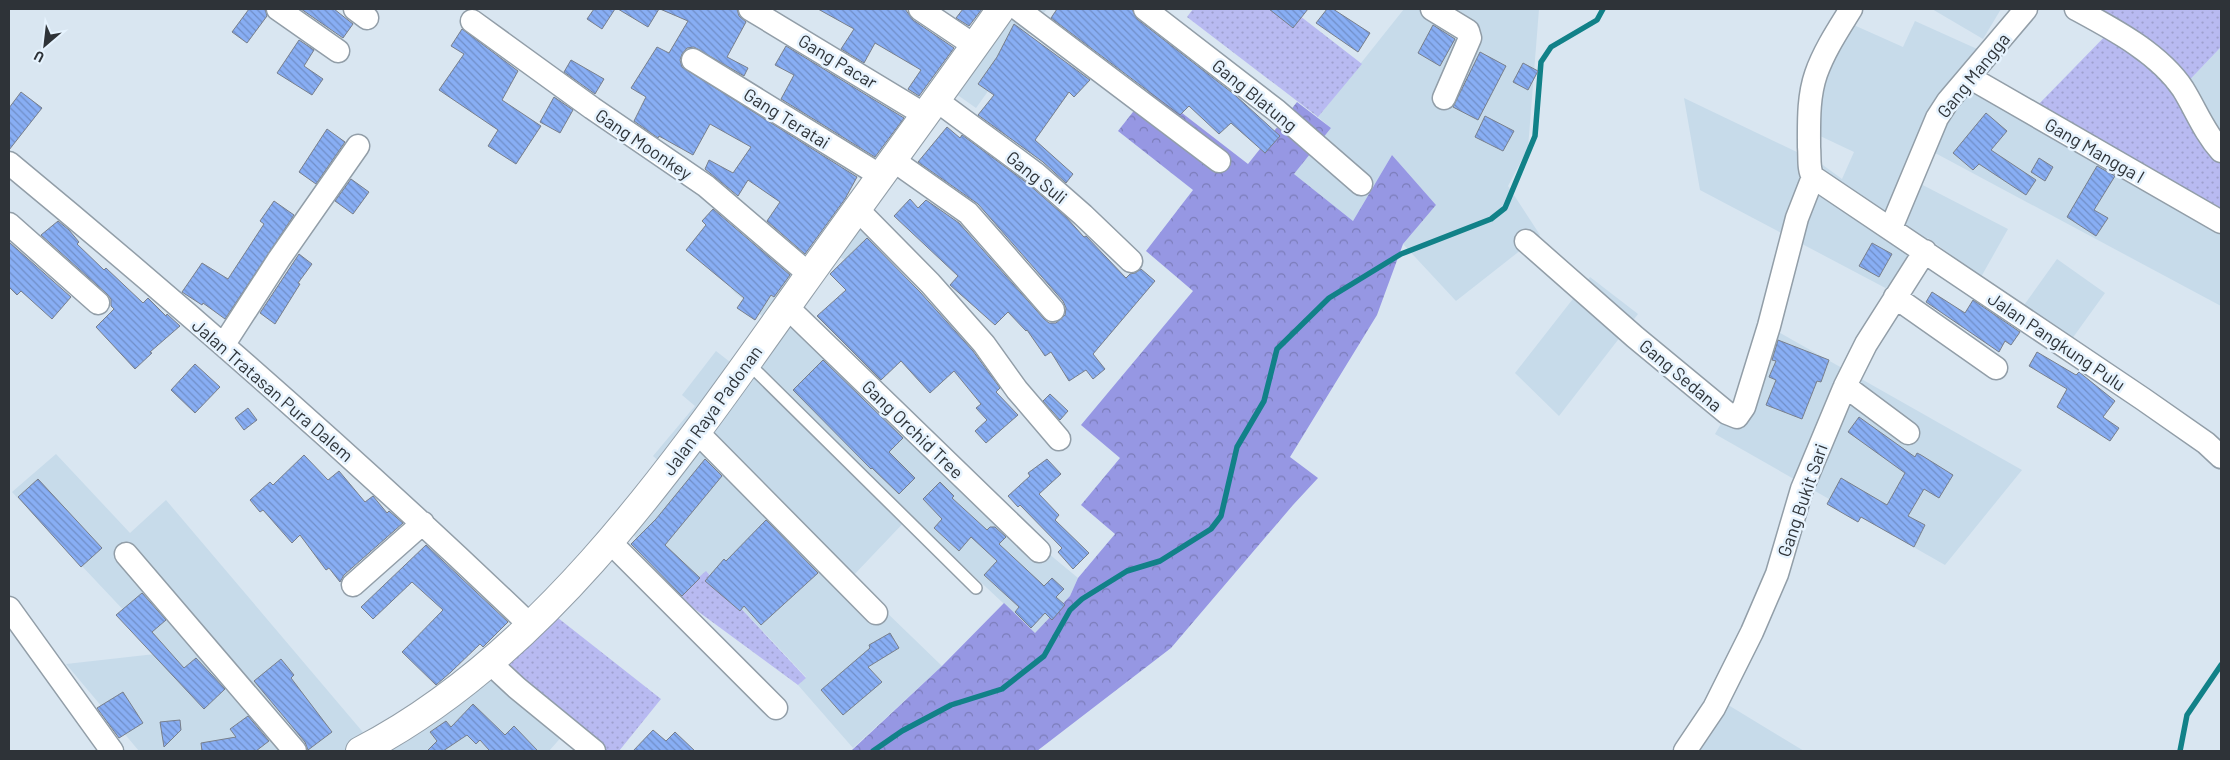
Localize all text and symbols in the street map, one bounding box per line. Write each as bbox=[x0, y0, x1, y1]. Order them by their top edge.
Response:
north arrow bbox=[20, 20, 70, 70]
street label: Gang Mangga bbox=[1932, 28, 2014, 122]
street label: Gang Pacar bbox=[795, 29, 882, 93]
text: U bbox=[31, 47, 47, 66]
street label: Gang Blatung bbox=[1208, 54, 1302, 136]
street label: Gang Teratai bbox=[740, 83, 834, 153]
street label: Gang Moonkey bbox=[592, 104, 696, 184]
street label: Gang Mangga I bbox=[2041, 113, 2149, 187]
street label: Gang Suli bbox=[1002, 146, 1072, 208]
street label: Jalan Pangkung Pulu bbox=[1984, 287, 2130, 395]
street label: Jalan Tratasan Pura Dalem bbox=[188, 314, 358, 466]
street label: Gang Sedana bbox=[1635, 334, 1727, 416]
street label: Jalan Raya Padonan bbox=[657, 341, 767, 479]
street label: Gang Orchid Tree bbox=[858, 375, 968, 483]
street label: Gang Bukit Sari bbox=[1772, 440, 1832, 560]

